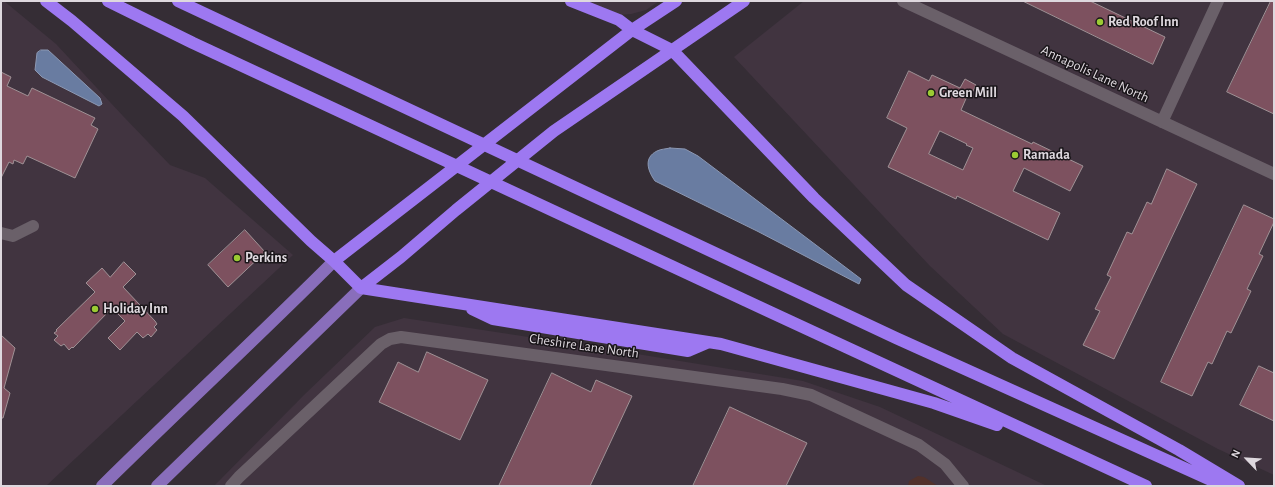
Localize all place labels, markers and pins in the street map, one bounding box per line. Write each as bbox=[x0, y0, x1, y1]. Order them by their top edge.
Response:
place label: Red Roof Inn bbox=[1108, 14, 1179, 30]
marker: Red Roof Inn bbox=[1095, 17, 1105, 27]
place label: Green Mill bbox=[939, 85, 997, 101]
marker: Green Mill bbox=[926, 88, 936, 98]
place label: Ramada bbox=[1023, 147, 1070, 163]
marker: Ramada bbox=[1010, 150, 1020, 160]
place label: Perkins bbox=[245, 250, 287, 266]
marker: Perkins bbox=[232, 253, 242, 263]
place label: Holiday Inn bbox=[103, 301, 168, 317]
marker: Holiday Inn bbox=[90, 304, 100, 314]

